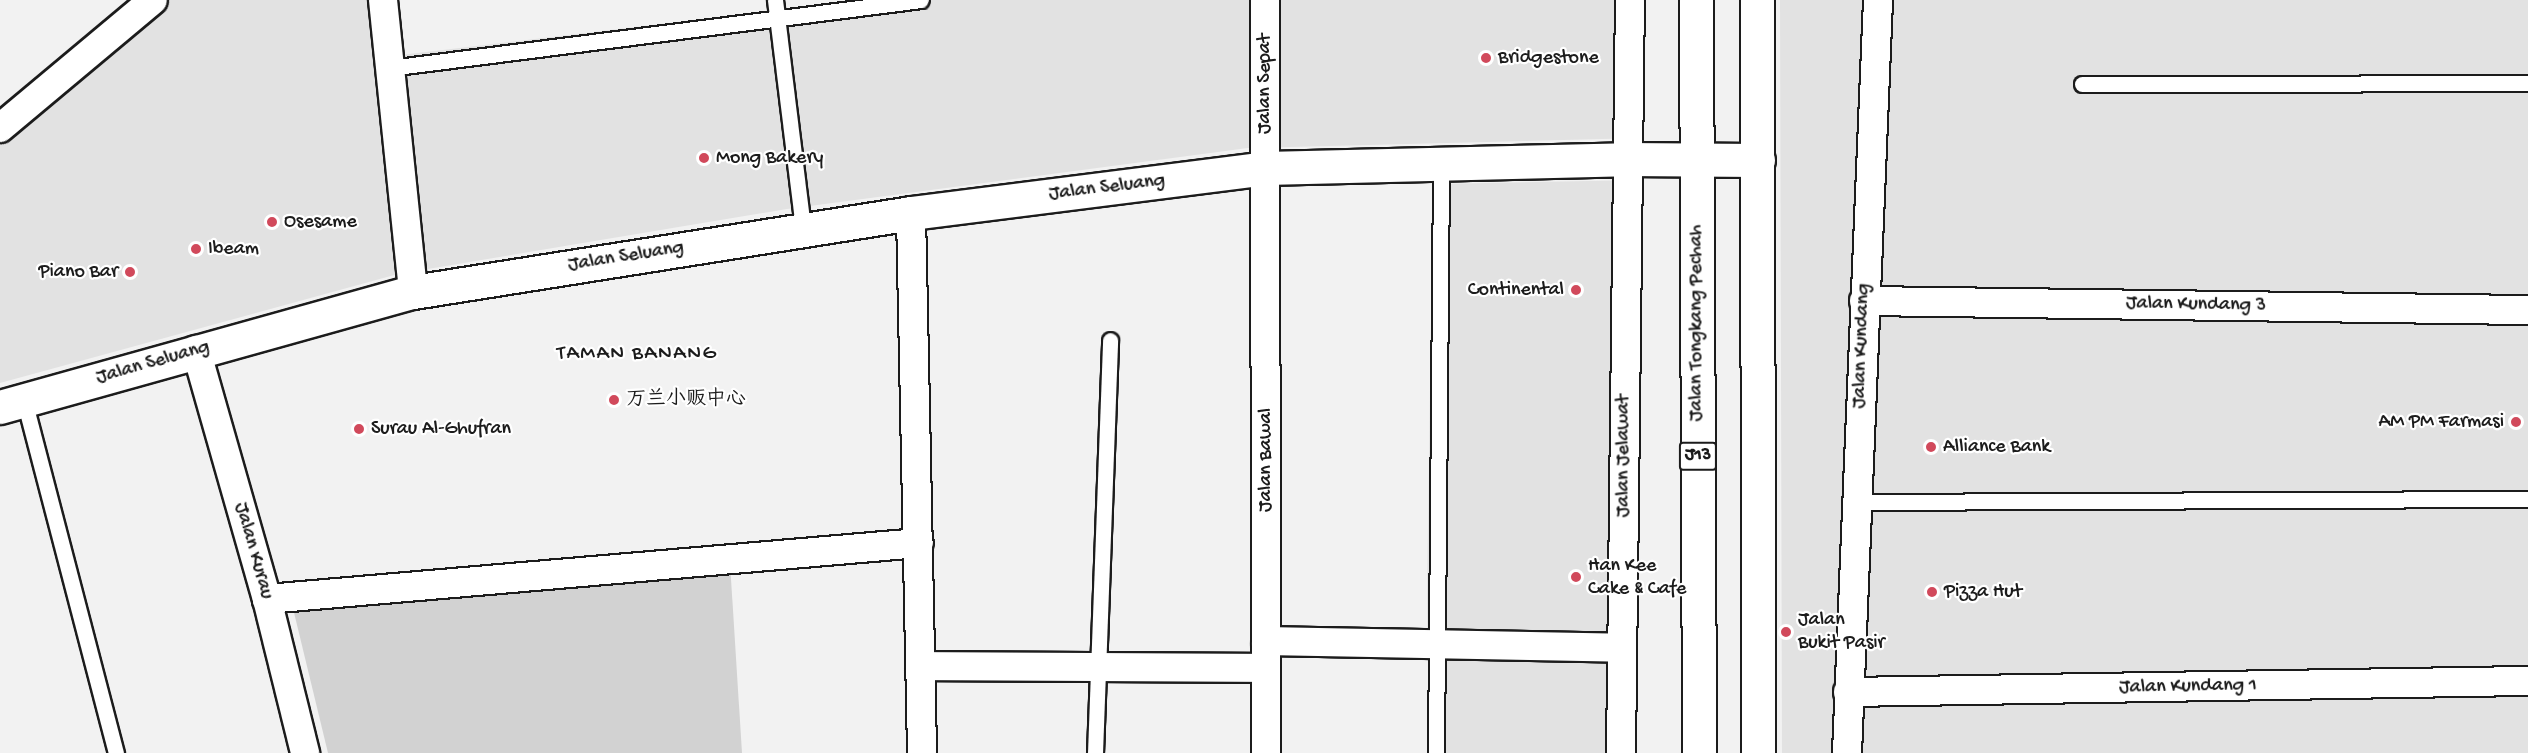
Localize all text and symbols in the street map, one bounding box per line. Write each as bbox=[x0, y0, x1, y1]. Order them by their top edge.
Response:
street label: Jalan Sepat bbox=[1253, 34, 1277, 134]
place label: Bridgestone bbox=[1498, 46, 1599, 70]
marker: Bridgestone bbox=[1479, 51, 1493, 65]
place label: Mong Bakery bbox=[716, 146, 823, 170]
marker: Mong Bakery bbox=[697, 151, 711, 165]
street label: Jalan Seluang bbox=[1048, 169, 1166, 207]
place label: Osesame bbox=[284, 210, 357, 234]
marker: Osesame bbox=[265, 215, 279, 229]
street label: Jalan Tongkang Pechah bbox=[1685, 225, 1709, 421]
street label: Jalan Seluang bbox=[566, 236, 686, 278]
place label: Ibeam bbox=[208, 237, 259, 261]
marker: Ibeam bbox=[189, 242, 203, 256]
place label: Piano Bar bbox=[38, 260, 118, 284]
marker: Piano Bar bbox=[123, 265, 137, 279]
place label: Continental bbox=[1468, 278, 1564, 302]
marker: Continental bbox=[1569, 283, 1583, 297]
street label: Jalan Kundang bbox=[1848, 283, 1876, 409]
street label: Jalan Kundang 3 bbox=[2126, 292, 2266, 318]
street label: Jalan Seluang bbox=[94, 335, 212, 391]
district label: TAMAN BANANG bbox=[557, 342, 717, 368]
place label: 万兰小贩中心 bbox=[626, 388, 746, 412]
marker: 万兰小贩中心 bbox=[607, 393, 621, 407]
street label: Jalan Jelawat bbox=[1612, 395, 1636, 517]
street label: Jalan Bawal bbox=[1254, 408, 1278, 512]
place label: AM PM Farmasi bbox=[2379, 410, 2504, 434]
marker: AM PM Farmasi bbox=[2509, 415, 2523, 429]
place label: Surau Al-Ghufran bbox=[371, 417, 511, 441]
marker: Surau Al-Ghufran bbox=[352, 422, 366, 436]
place label: Alliance Bank bbox=[1943, 435, 2050, 459]
marker: Alliance Bank bbox=[1924, 440, 1938, 454]
road number: J13 bbox=[1678, 441, 1718, 471]
street label: Jalan Kurau bbox=[228, 500, 278, 602]
place label: Han Kee Cake & Cafe bbox=[1588, 554, 1686, 601]
marker: Han Kee Cake & Cafe bbox=[1569, 570, 1583, 584]
place label: Pizza Hut bbox=[1944, 580, 2022, 604]
marker: Pizza Hut bbox=[1925, 585, 1939, 599]
place label: Jalan Bukit Pasir bbox=[1798, 608, 1885, 655]
marker: Jalan Bukit Pasir bbox=[1779, 625, 1793, 639]
street label: Jalan Kundang 1 bbox=[2119, 674, 2257, 700]

